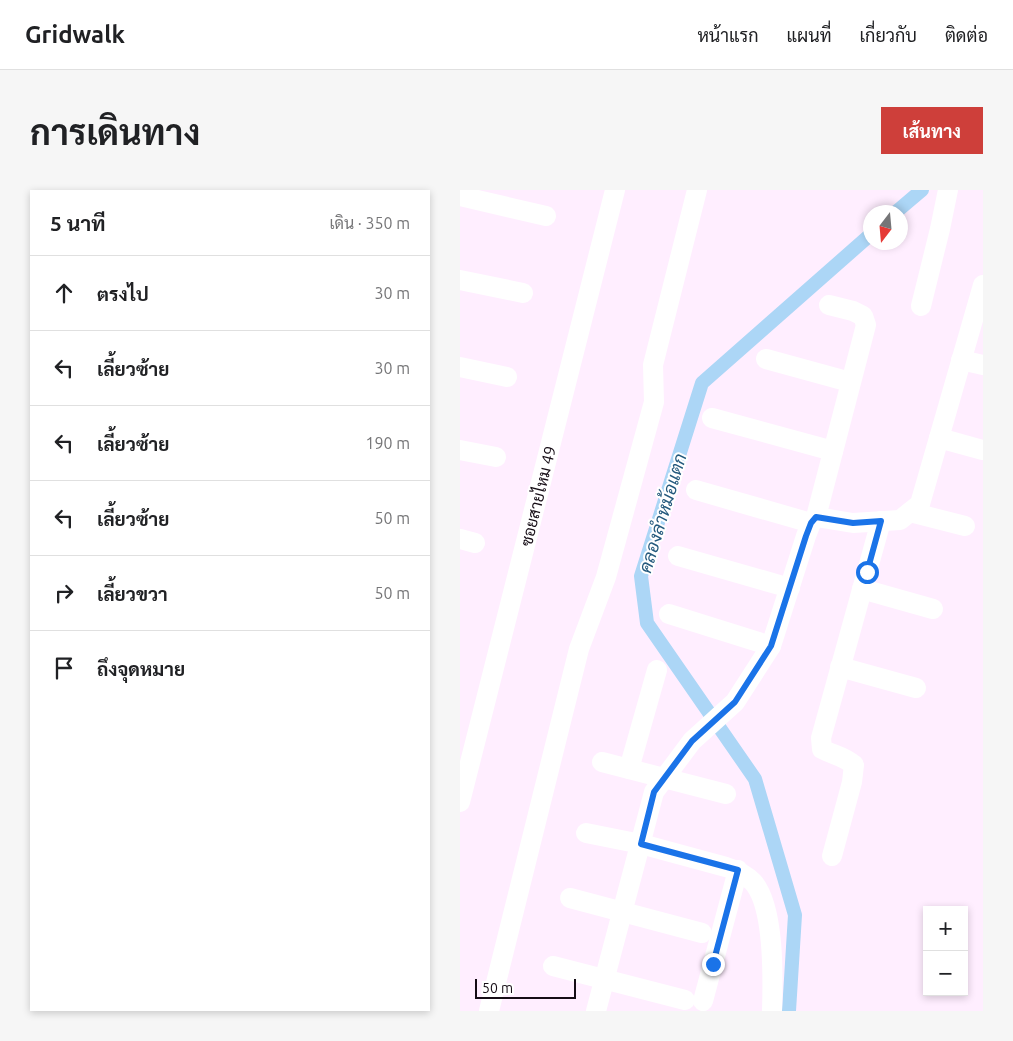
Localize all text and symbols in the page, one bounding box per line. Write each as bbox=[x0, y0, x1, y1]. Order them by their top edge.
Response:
text: Gridwalk bbox=[25, 21, 125, 48]
text: หน้าแรก bbox=[697, 25, 759, 45]
text: แผนที่ bbox=[787, 25, 831, 45]
text: เกี่ยวกับ bbox=[859, 25, 917, 45]
text: ติดต่อ bbox=[945, 25, 988, 45]
button: เส้นทาง bbox=[881, 107, 983, 154]
text: การเดินทาง bbox=[30, 112, 200, 152]
north arrow bbox=[863, 205, 908, 250]
text: 5 นาที bbox=[50, 211, 105, 235]
text: เดิน · 350 m bbox=[330, 214, 410, 232]
icon: ahead bbox=[50, 279, 78, 307]
text: ตรงไป bbox=[97, 283, 149, 305]
text: 30 m bbox=[374, 284, 410, 302]
icon: left bbox=[50, 354, 78, 382]
text: เลี้ยวซ้าย bbox=[97, 358, 169, 380]
text: 30 m bbox=[374, 359, 410, 377]
icon: left bbox=[50, 429, 78, 457]
text: เลี้ยวซ้าย bbox=[97, 433, 169, 455]
text: 190 m bbox=[365, 434, 410, 452]
street label: ซอยสายไหม 49 bbox=[515, 444, 559, 548]
water label: คลองลำหม้อแตก bbox=[633, 451, 690, 575]
icon: left bbox=[50, 504, 78, 532]
text: เลี้ยวซ้าย bbox=[97, 508, 169, 530]
text: 50 m bbox=[374, 509, 410, 527]
route start bbox=[856, 561, 879, 584]
icon: right bbox=[50, 579, 78, 607]
text: เลี้ยวขวา bbox=[97, 583, 168, 605]
text: 50 m bbox=[374, 584, 410, 602]
icon: arrive bbox=[50, 654, 78, 682]
text: ถึงจุดหมาย bbox=[97, 658, 185, 680]
map controls bbox=[923, 906, 968, 996]
button: + bbox=[923, 906, 968, 951]
button: − bbox=[923, 951, 968, 996]
route end bbox=[702, 953, 725, 976]
scale bar bbox=[475, 976, 576, 999]
text: 50 m bbox=[482, 980, 513, 996]

